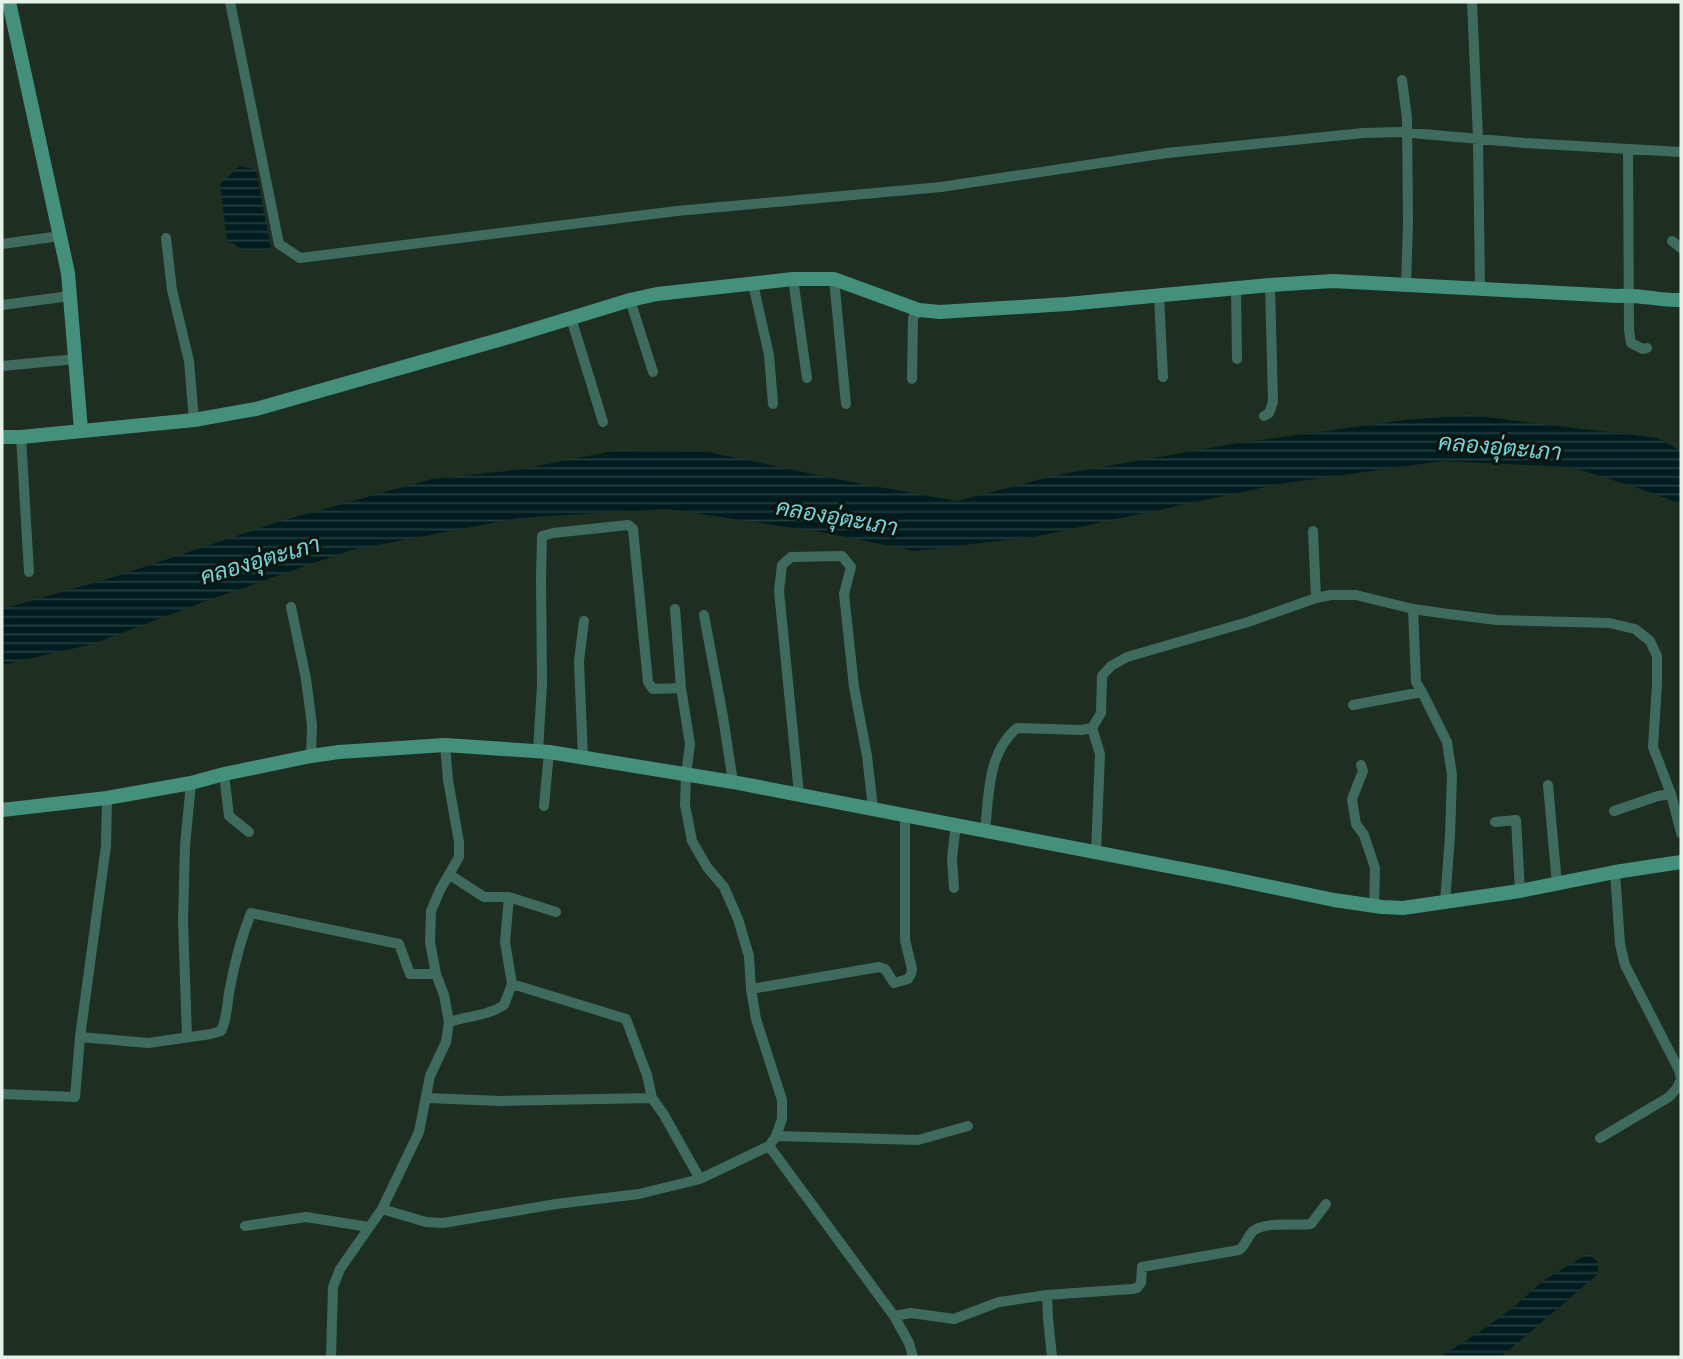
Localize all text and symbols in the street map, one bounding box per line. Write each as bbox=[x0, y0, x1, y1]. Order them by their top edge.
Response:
water label: คลองอุ่ตะเภา bbox=[1437, 425, 1563, 469]
water label: คลองอุ่ตะเภา bbox=[773, 490, 901, 544]
water label: คลองอุ่ตะเภา bbox=[196, 527, 324, 593]

